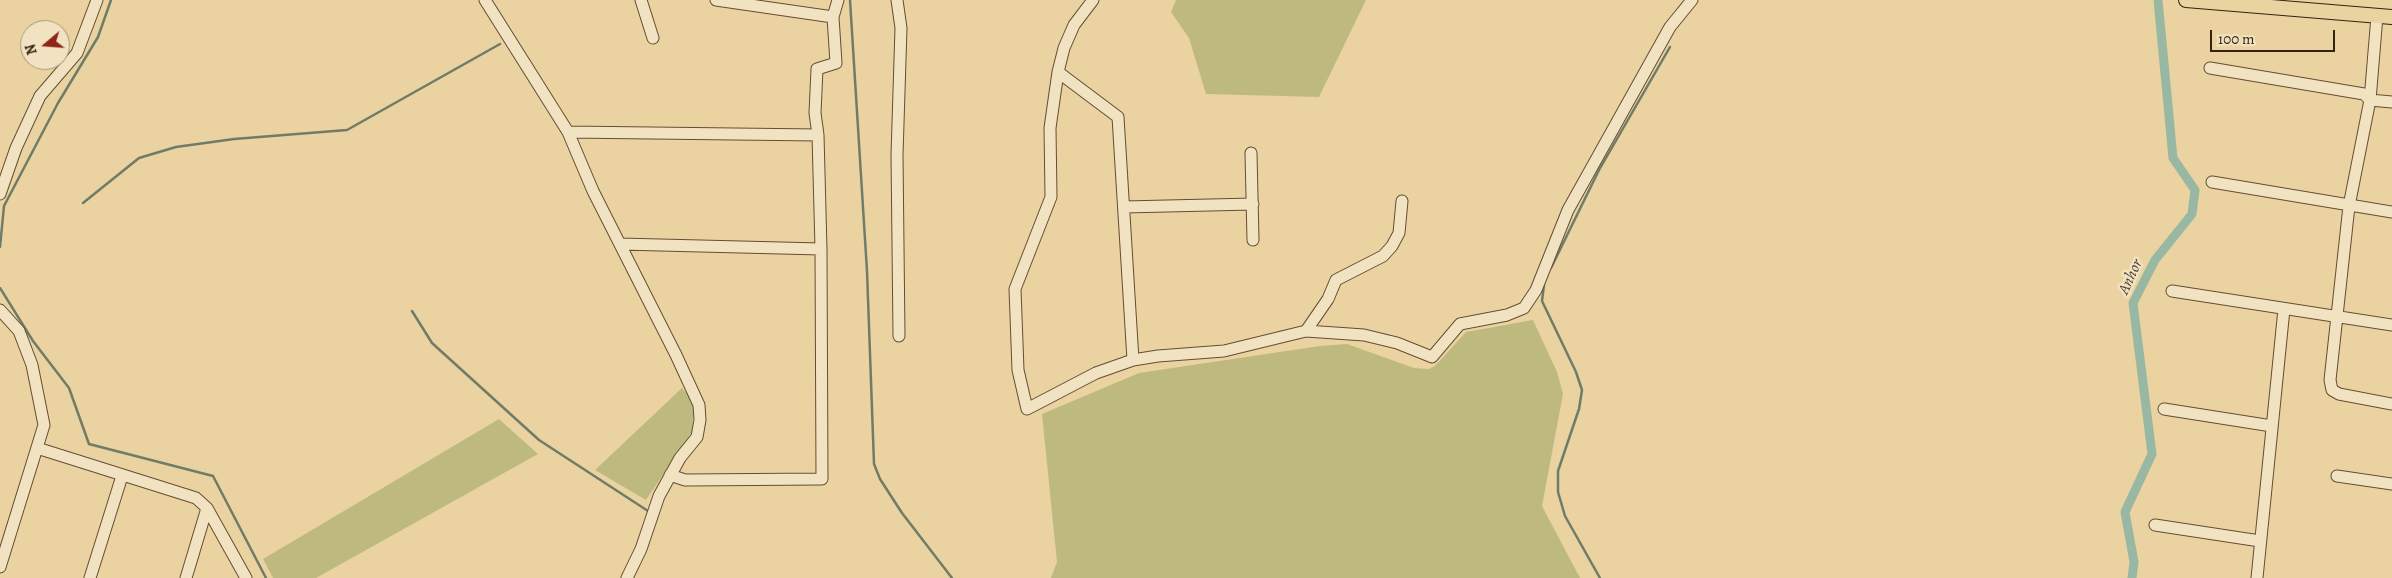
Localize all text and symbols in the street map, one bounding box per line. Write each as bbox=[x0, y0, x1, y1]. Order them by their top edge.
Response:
north arrow bbox=[20, 20, 70, 70]
scale bar bbox=[2212, 20, 2337, 52]
text: 100 m bbox=[2218, 29, 2255, 49]
text: N bbox=[21, 42, 42, 57]
water label: Anhor bbox=[2115, 256, 2147, 298]

